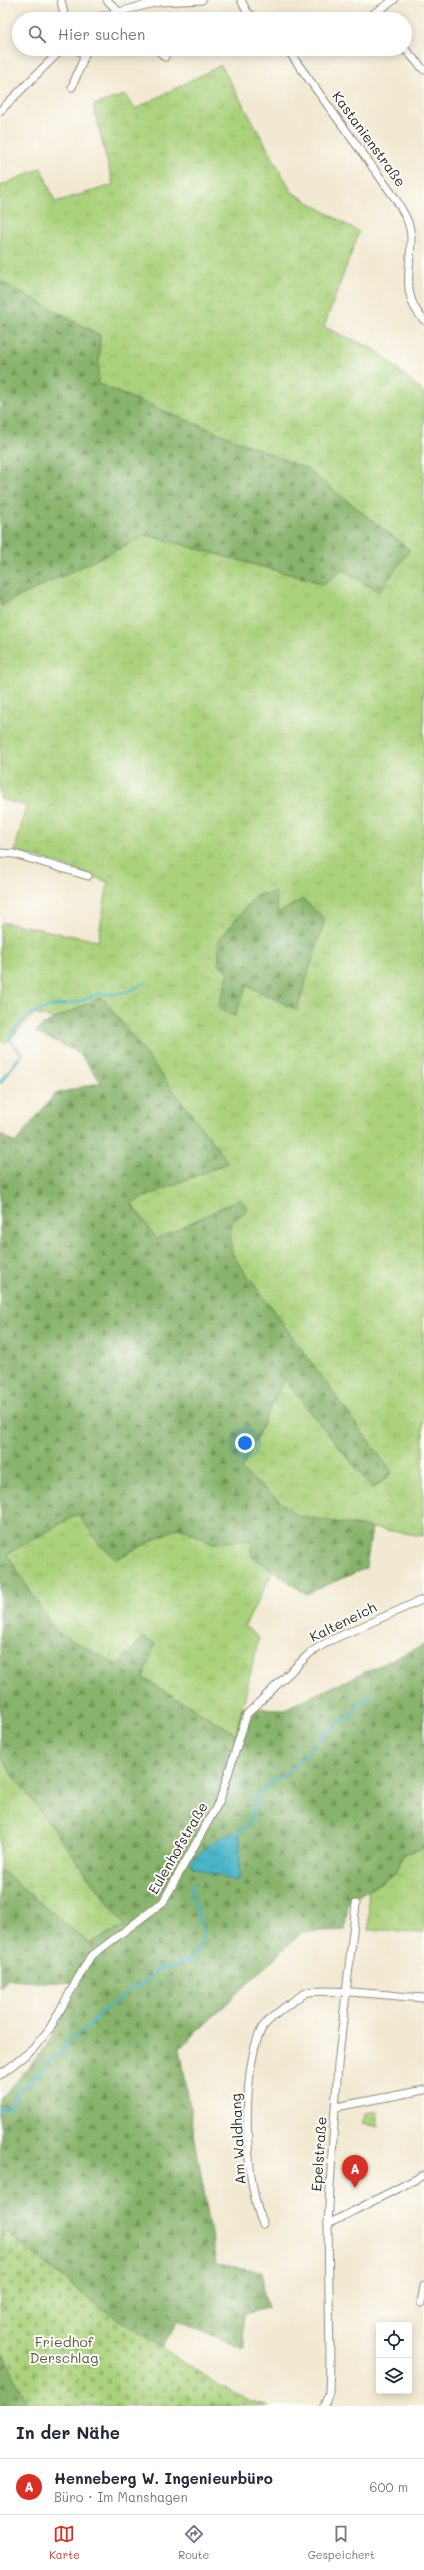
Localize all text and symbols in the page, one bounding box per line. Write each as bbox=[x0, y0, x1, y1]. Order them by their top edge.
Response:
search box bbox=[12, 12, 412, 56]
icon: search bbox=[26, 23, 48, 45]
text: Hier suchen bbox=[58, 24, 145, 44]
street label: Kastanienstraße bbox=[328, 87, 410, 190]
your location bbox=[235, 1433, 255, 1453]
street label: Kalteneich bbox=[306, 1597, 380, 1646]
street label: Eulenhofstraße bbox=[143, 1798, 212, 1897]
street label: Am Waldhang bbox=[226, 2093, 249, 2185]
street label: Epelstraße bbox=[306, 2116, 331, 2192]
pin: A bbox=[342, 2155, 368, 2188]
map controls bbox=[376, 2322, 412, 2394]
button: locate bbox=[376, 2322, 412, 2358]
park label: Friedhof Derschlag bbox=[30, 2332, 98, 2367]
button: layers bbox=[376, 2358, 412, 2394]
text: In der Nähe bbox=[16, 2421, 120, 2443]
text: Henneberg W. Ingenieurbüro bbox=[54, 2468, 273, 2488]
text: A bbox=[24, 2478, 34, 2495]
text: 600 m bbox=[370, 2478, 408, 2495]
text: Büro · Im Manshagen bbox=[54, 2488, 188, 2505]
tab: Karte bbox=[49, 2523, 80, 2562]
tab: Route bbox=[178, 2523, 209, 2562]
tab: Gespeichert bbox=[308, 2523, 375, 2562]

